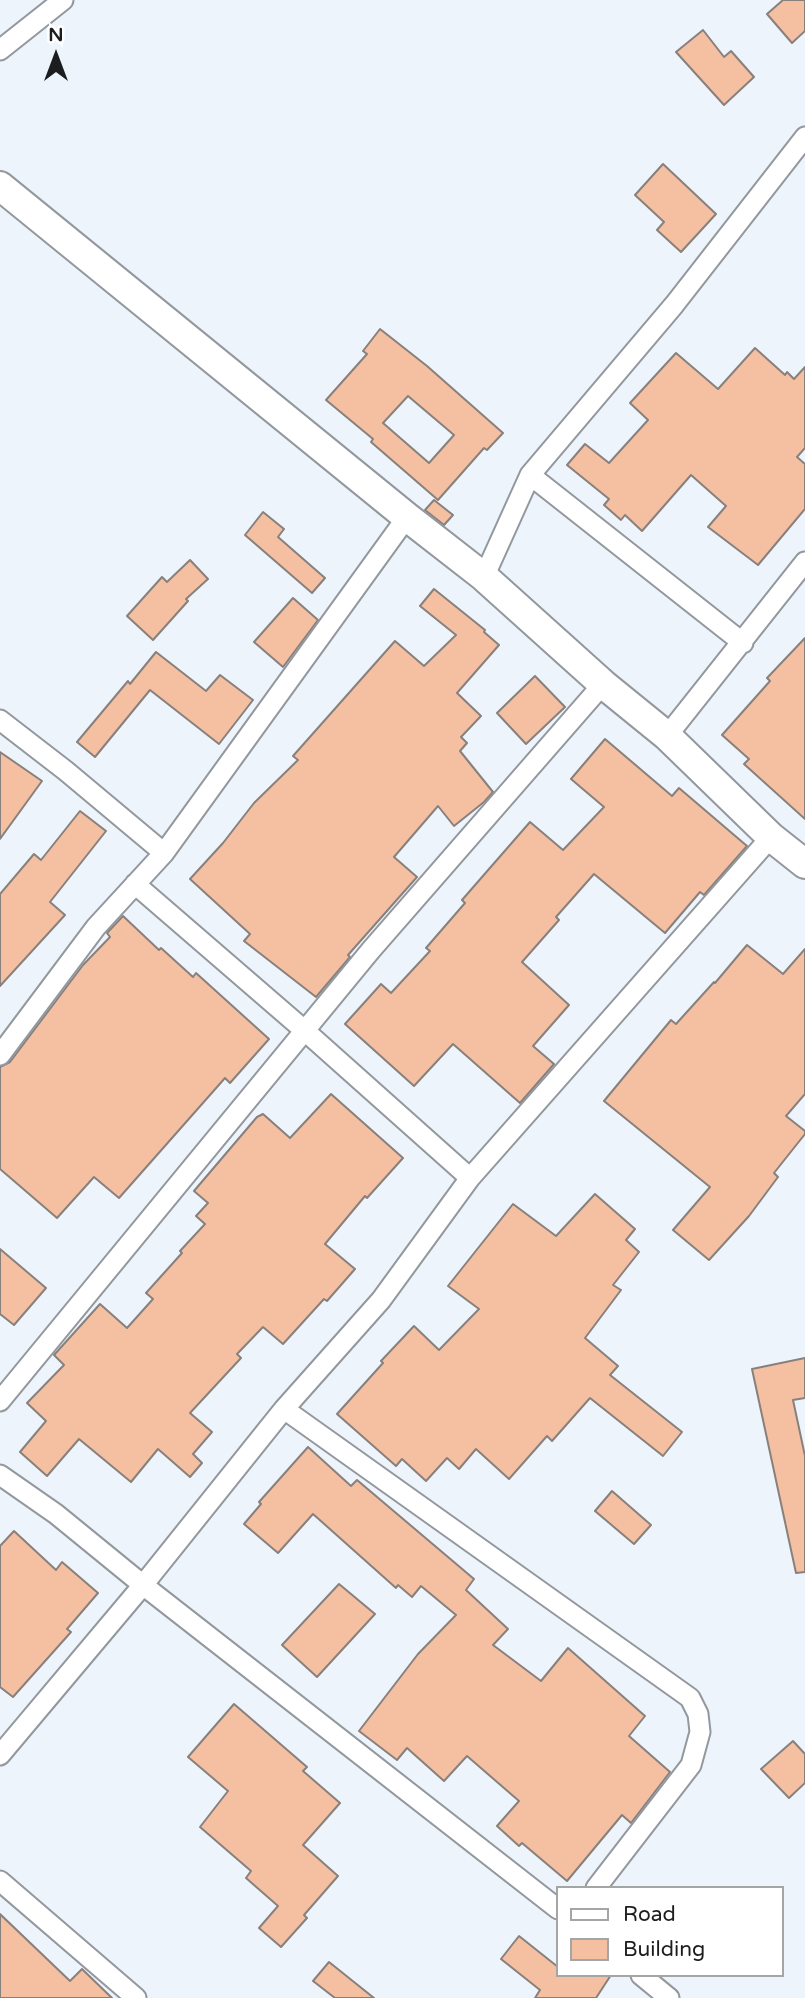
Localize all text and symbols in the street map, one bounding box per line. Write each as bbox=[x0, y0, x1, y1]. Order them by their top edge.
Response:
north arrow bbox=[21, 21, 91, 91]
text: N bbox=[48, 24, 64, 46]
legend bbox=[556, 1886, 784, 1977]
text: Road bbox=[623, 1902, 676, 1927]
text: Building bbox=[623, 1937, 705, 1962]

